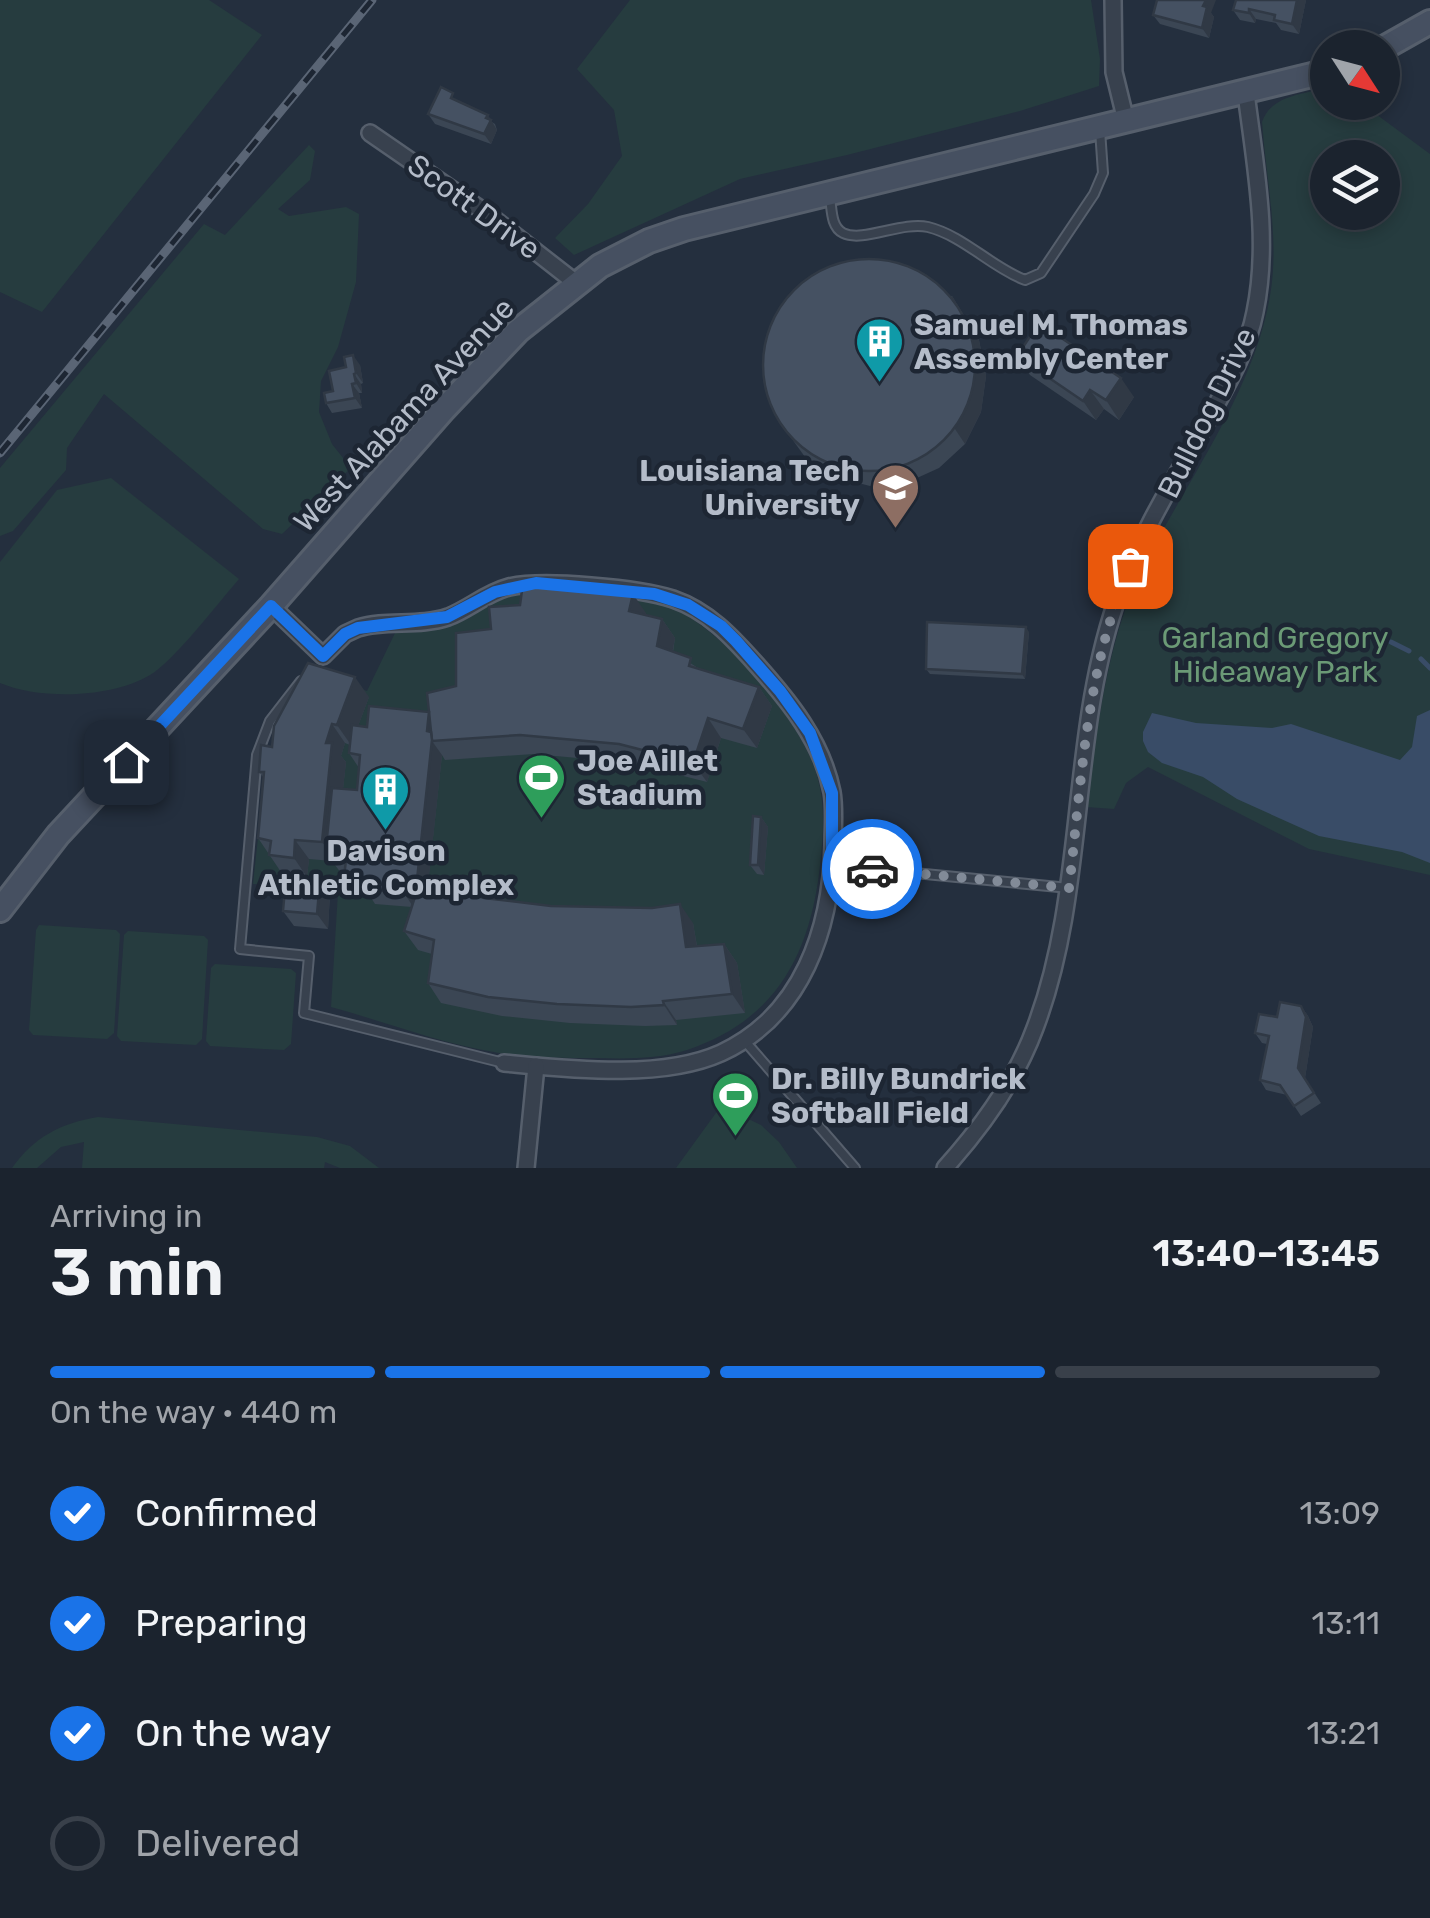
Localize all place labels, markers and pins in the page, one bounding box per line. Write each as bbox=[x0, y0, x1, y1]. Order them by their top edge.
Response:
place label: Samuel M. Thomas Assembly Center bbox=[914, 307, 1188, 377]
building icon: Samuel M. Thomas Assembly Center bbox=[853, 316, 905, 384]
place label: Louisiana Tech University bbox=[639, 453, 860, 523]
school or university icon: Louisiana Tech University bbox=[869, 462, 921, 530]
pin bbox=[1088, 524, 1173, 609]
pin bbox=[84, 720, 169, 805]
place label: Joe Aillet Stadium bbox=[577, 743, 718, 813]
sports icon: Joe Aillet Stadium bbox=[516, 752, 568, 820]
building icon: Davison Athletic Complex bbox=[360, 764, 412, 832]
place label: Davison Athletic Complex bbox=[258, 833, 515, 903]
place label: Dr. Billy Bundrick Softball Field bbox=[771, 1061, 1026, 1131]
sports icon: Dr. Billy Bundrick Softball Field bbox=[710, 1070, 762, 1138]

